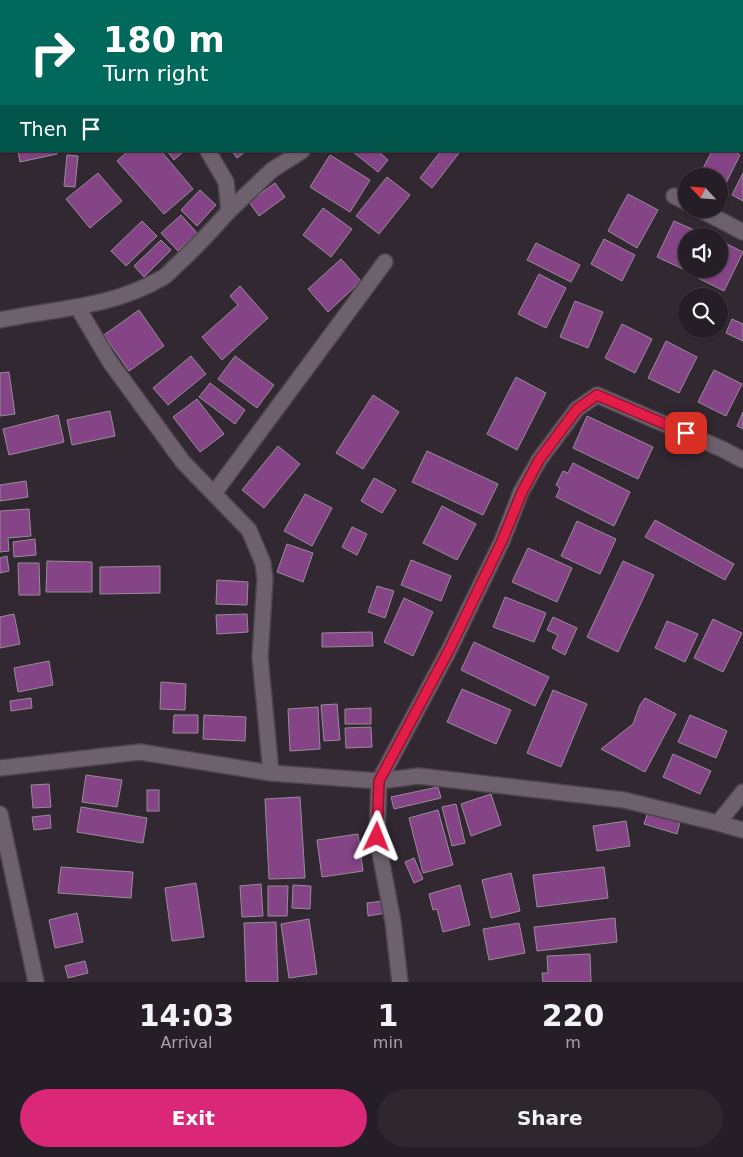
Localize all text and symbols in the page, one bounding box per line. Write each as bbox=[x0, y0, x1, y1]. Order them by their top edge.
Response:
icon: right bbox=[20, 20, 85, 85]
text: 180 m bbox=[103, 20, 225, 60]
text: Turn right bbox=[103, 61, 208, 86]
icon: arrive bbox=[77, 115, 105, 143]
text: Then bbox=[20, 118, 67, 140]
north arrow bbox=[678, 168, 728, 218]
map controls bbox=[678, 168, 728, 338]
button: sound bbox=[678, 228, 728, 278]
button: search bbox=[678, 288, 728, 338]
pin bbox=[665, 412, 707, 454]
icon: arrive bbox=[672, 419, 700, 447]
position arrow bbox=[350, 810, 402, 862]
text: 14:03 bbox=[139, 998, 234, 1033]
text: 1 bbox=[377, 998, 398, 1033]
text: 220 bbox=[542, 998, 604, 1033]
text: Arrival bbox=[160, 1033, 212, 1052]
text: min bbox=[373, 1033, 403, 1052]
text: m bbox=[565, 1033, 581, 1052]
button: Exit bbox=[20, 1089, 367, 1147]
button: Share bbox=[377, 1089, 723, 1147]

